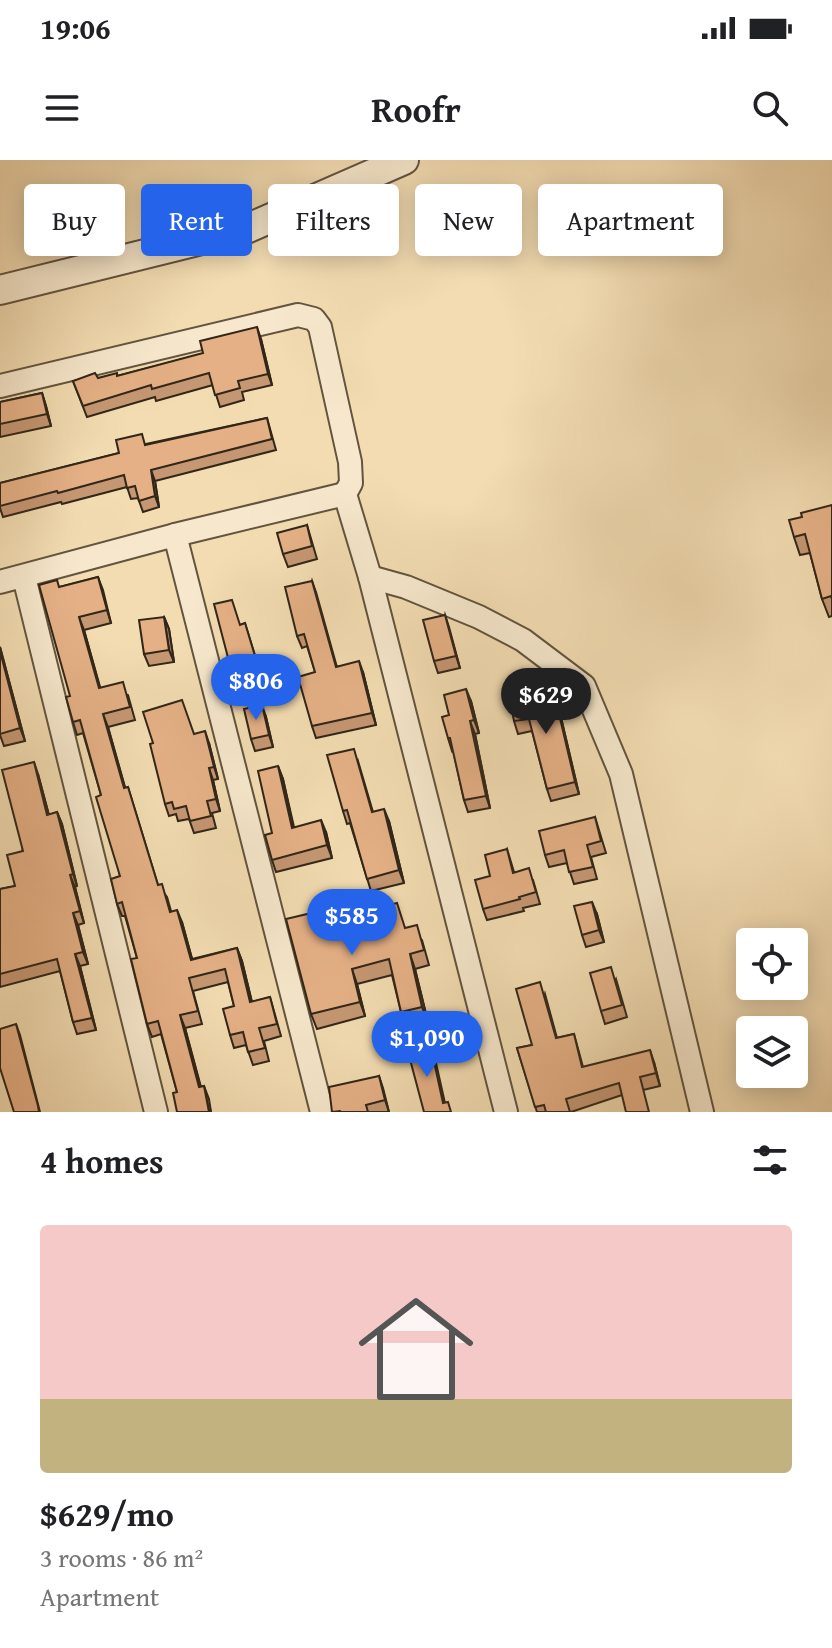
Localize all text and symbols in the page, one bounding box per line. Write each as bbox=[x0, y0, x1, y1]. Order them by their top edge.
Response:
text: 19:06 bbox=[40, 6, 111, 50]
text: Roofr bbox=[371, 82, 461, 135]
icon: menu bbox=[40, 86, 84, 130]
icon: search bbox=[748, 86, 792, 130]
chip: Buy bbox=[24, 184, 125, 256]
chip: Rent bbox=[141, 184, 252, 256]
chip: Filters bbox=[268, 184, 399, 256]
chip: New bbox=[415, 184, 522, 256]
chip: Apartment bbox=[538, 184, 723, 256]
pin: $806 bbox=[209, 654, 303, 722]
text: $806 bbox=[229, 660, 283, 699]
pin: $629 bbox=[499, 668, 593, 736]
text: $629 bbox=[519, 674, 573, 713]
pin: $585 bbox=[305, 889, 399, 957]
text: $585 bbox=[325, 895, 379, 934]
map controls bbox=[736, 928, 808, 1088]
button: locate bbox=[736, 928, 808, 1000]
pin: $1,090 bbox=[362, 1011, 492, 1079]
button: layers bbox=[736, 1016, 808, 1088]
text: $1,090 bbox=[390, 1017, 464, 1056]
text: 4 homes bbox=[40, 1136, 164, 1185]
icon: filters bbox=[748, 1138, 792, 1182]
icon: home bbox=[344, 1277, 488, 1421]
text: $629/mo bbox=[40, 1489, 174, 1538]
text: 3 rooms · 86 m² bbox=[40, 1538, 203, 1577]
text: Apartment bbox=[40, 1577, 159, 1616]

